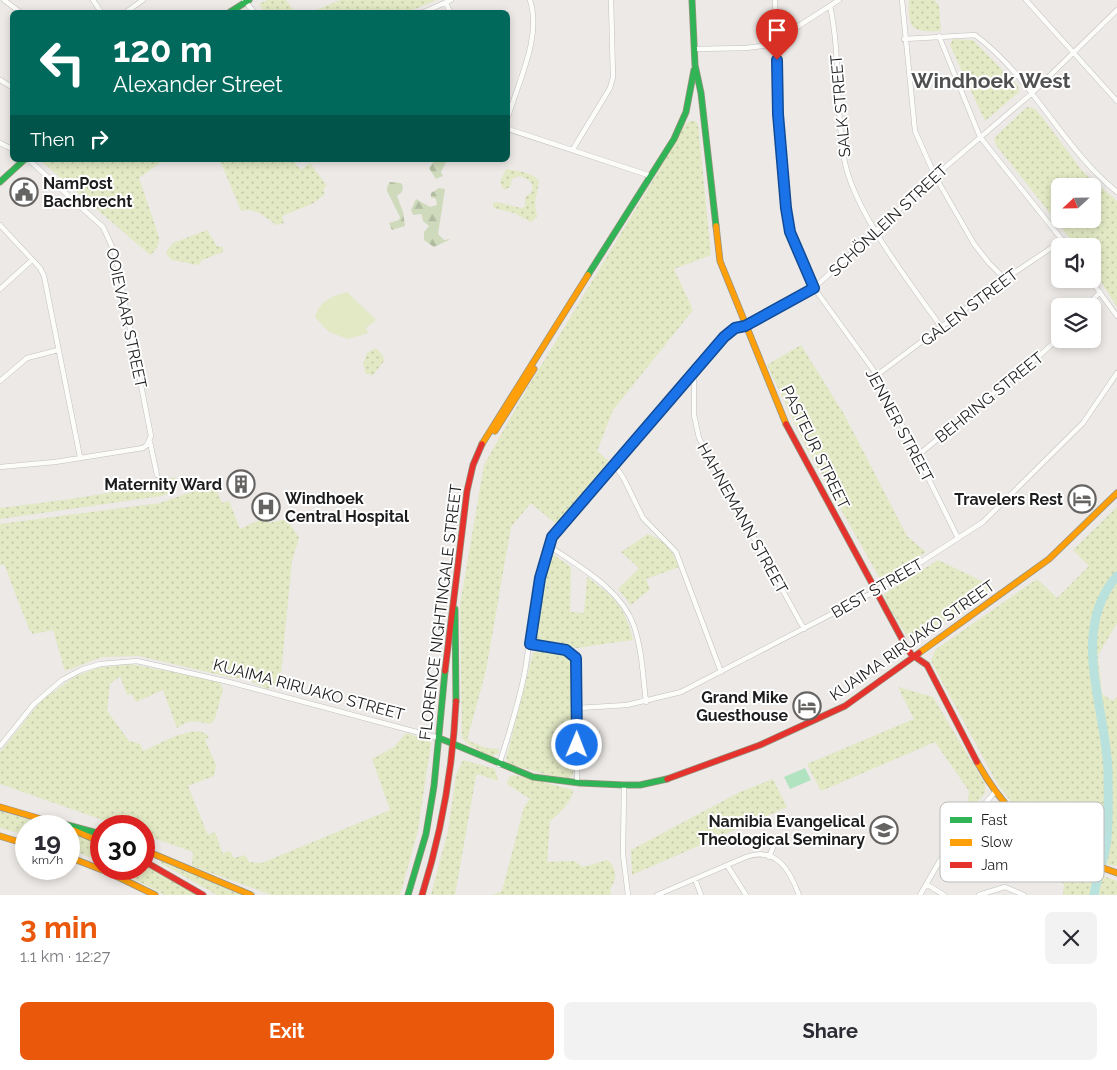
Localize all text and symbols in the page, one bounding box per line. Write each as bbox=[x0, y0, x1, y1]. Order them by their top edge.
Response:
pin bbox=[756, 9, 798, 60]
icon: arrive bbox=[763, 16, 791, 44]
text: 120 m bbox=[113, 29, 213, 70]
icon: left bbox=[30, 30, 95, 95]
street label: SALK STREET bbox=[827, 54, 854, 158]
district label: Windhoek West bbox=[911, 68, 1071, 93]
text: Alexander Street bbox=[113, 71, 283, 97]
icon: right bbox=[85, 125, 113, 153]
text: Then bbox=[30, 128, 75, 150]
street label: SCHÖNLEIN STREET bbox=[824, 160, 952, 280]
place label: NamPost Bachbrecht bbox=[43, 174, 132, 211]
public building icon: NamPost Bachbrecht bbox=[9, 177, 39, 207]
north arrow bbox=[1051, 178, 1101, 228]
map controls bbox=[1051, 178, 1101, 348]
button: sound bbox=[1051, 238, 1101, 288]
street label: OOIEVAAR STREET bbox=[102, 246, 151, 390]
street label: GALEN STREET bbox=[917, 264, 1022, 350]
button: layers bbox=[1051, 298, 1101, 348]
street label: BEHRING STREET bbox=[931, 348, 1047, 447]
street label: JENNER STREET bbox=[862, 365, 938, 485]
street label: PASTEUR STREET bbox=[777, 382, 854, 512]
street label: HAHNEMANN STREET bbox=[693, 440, 792, 597]
building icon: Maternity Ward bbox=[226, 469, 256, 499]
place label: Maternity Ward bbox=[104, 475, 222, 494]
street label: FLORENCE NIGHTINGALE STREET bbox=[415, 483, 466, 741]
hotel icon: Travelers Rest bbox=[1067, 484, 1097, 514]
place label: Windhoek Central Hospital bbox=[285, 489, 410, 526]
place label: Travelers Rest bbox=[954, 490, 1063, 509]
hospital icon: Windhoek Central Hospital bbox=[251, 492, 281, 522]
street label: BEST STREET bbox=[828, 554, 927, 622]
street label: KUAIMA RIRUAKO STREET bbox=[826, 576, 999, 705]
street label: KUAIMA RIRUAKO STREET bbox=[211, 655, 407, 724]
place label: Grand Mike Guesthouse bbox=[696, 688, 788, 725]
hotel icon: Grand Mike Guesthouse bbox=[792, 691, 822, 721]
position arrow bbox=[550, 718, 602, 770]
legend bbox=[940, 802, 1104, 882]
place label: Namibia Evangelical Theological Seminary bbox=[698, 812, 866, 849]
text: Fast bbox=[981, 812, 1008, 828]
speed limit sign: 30 bbox=[90, 815, 155, 880]
school or university icon: Namibia Evangelical Theological Seminary bbox=[869, 815, 899, 845]
text: 19 bbox=[34, 826, 61, 856]
text: Slow bbox=[981, 834, 1013, 850]
text: km/h bbox=[32, 853, 63, 867]
text: Jam bbox=[981, 857, 1008, 873]
text: 3 min bbox=[20, 910, 98, 945]
button: close bbox=[1045, 912, 1097, 964]
text: 1.1 km · 12:27 bbox=[20, 947, 110, 966]
button: Exit bbox=[20, 1002, 554, 1060]
button: Share bbox=[564, 1002, 1097, 1060]

